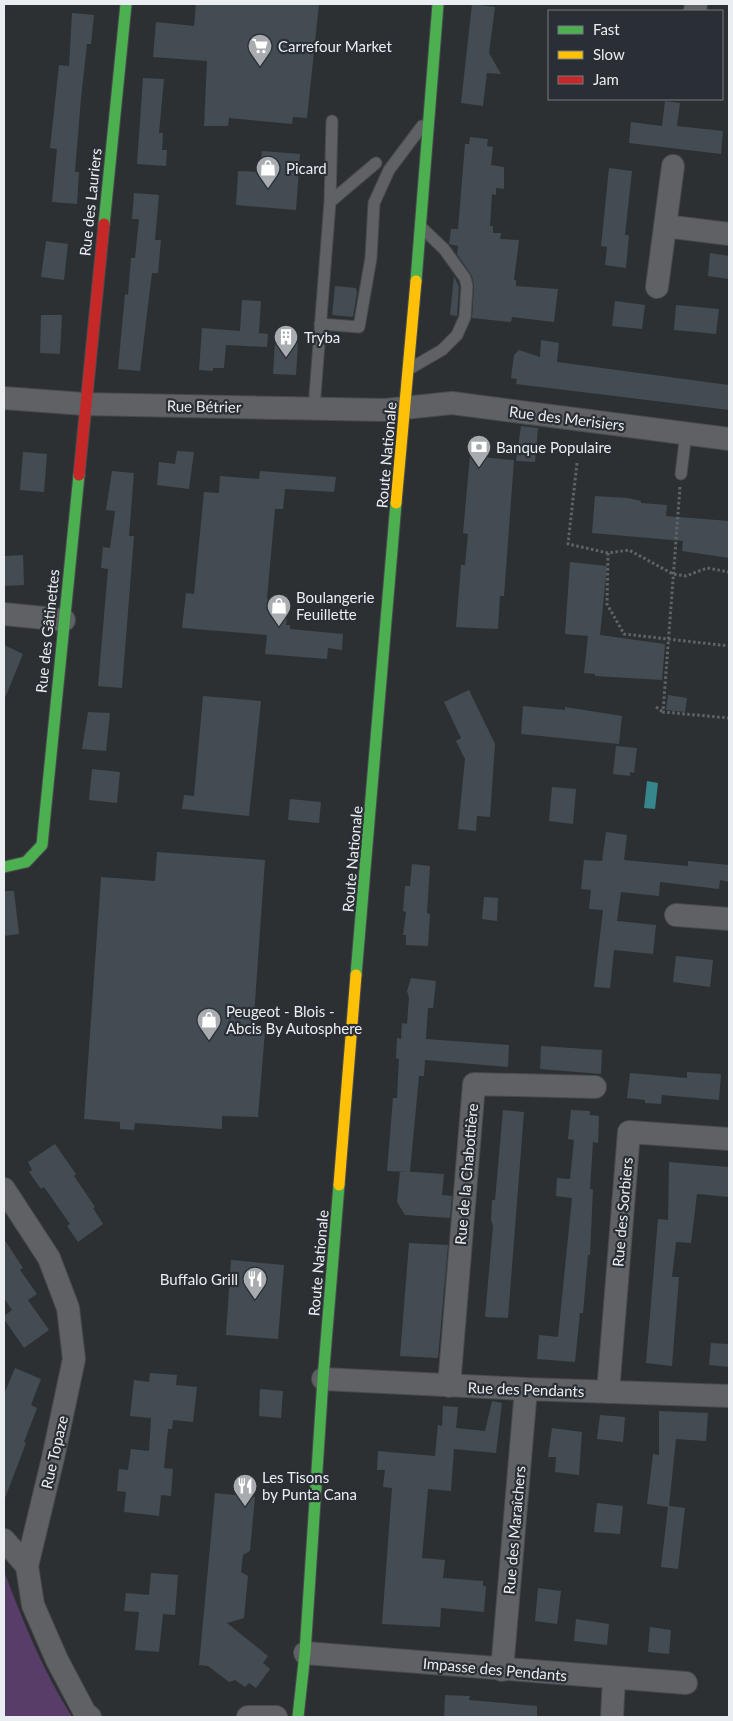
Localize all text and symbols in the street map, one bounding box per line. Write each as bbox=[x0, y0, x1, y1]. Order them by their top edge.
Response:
legend bbox=[548, 10, 723, 100]
text: Fast bbox=[593, 20, 620, 38]
supermarket icon: Carrefour Market bbox=[247, 33, 273, 67]
place label: Carrefour Market bbox=[278, 37, 392, 55]
text: Slow bbox=[593, 45, 625, 63]
text: Jam bbox=[593, 70, 619, 88]
street label: Rue des Lauriers bbox=[75, 147, 105, 257]
shop icon: Picard bbox=[255, 155, 281, 189]
place label: Picard bbox=[286, 159, 327, 177]
building icon: Tryba bbox=[273, 324, 299, 358]
place label: Tryba bbox=[304, 328, 340, 346]
street label: Rue Bétrier bbox=[167, 396, 242, 416]
street label: Route Nationale bbox=[372, 401, 400, 509]
street label: Rue des Merisiers bbox=[508, 402, 626, 434]
bank icon: Banque Populaire bbox=[466, 434, 492, 468]
place label: Banque Populaire bbox=[496, 438, 612, 456]
street label: Rue des Gâtinettes bbox=[32, 568, 62, 694]
place label: Boulangerie Feuillette bbox=[296, 588, 374, 623]
shop icon: Boulangerie Feuillette bbox=[266, 593, 292, 627]
street label: Route Nationale bbox=[338, 805, 366, 913]
place label: Peugeot - Blois - Abcis By Autosphere bbox=[226, 1002, 362, 1037]
shop icon: Peugeot - Blois - Abcis By Autosphere bbox=[196, 1007, 222, 1041]
street label: Rue de la Chabottière bbox=[451, 1103, 481, 1245]
street label: Rue des Sorbiers bbox=[608, 1157, 636, 1267]
street label: Route Nationale bbox=[304, 1209, 332, 1317]
restaurant icon: Buffalo Grill bbox=[242, 1266, 268, 1300]
place label: Buffalo Grill bbox=[160, 1270, 238, 1288]
street label: Rue des Pendants bbox=[467, 1378, 585, 1400]
street label: Rue Topaze bbox=[37, 1413, 71, 1490]
street label: Rue des Maraîchers bbox=[499, 1465, 529, 1595]
place label: Les Tisons by Punta Cana bbox=[262, 1468, 357, 1503]
restaurant icon: Les Tisons by Punta Cana bbox=[232, 1473, 258, 1507]
street label: Impasse des Pendants bbox=[422, 1654, 568, 1684]

